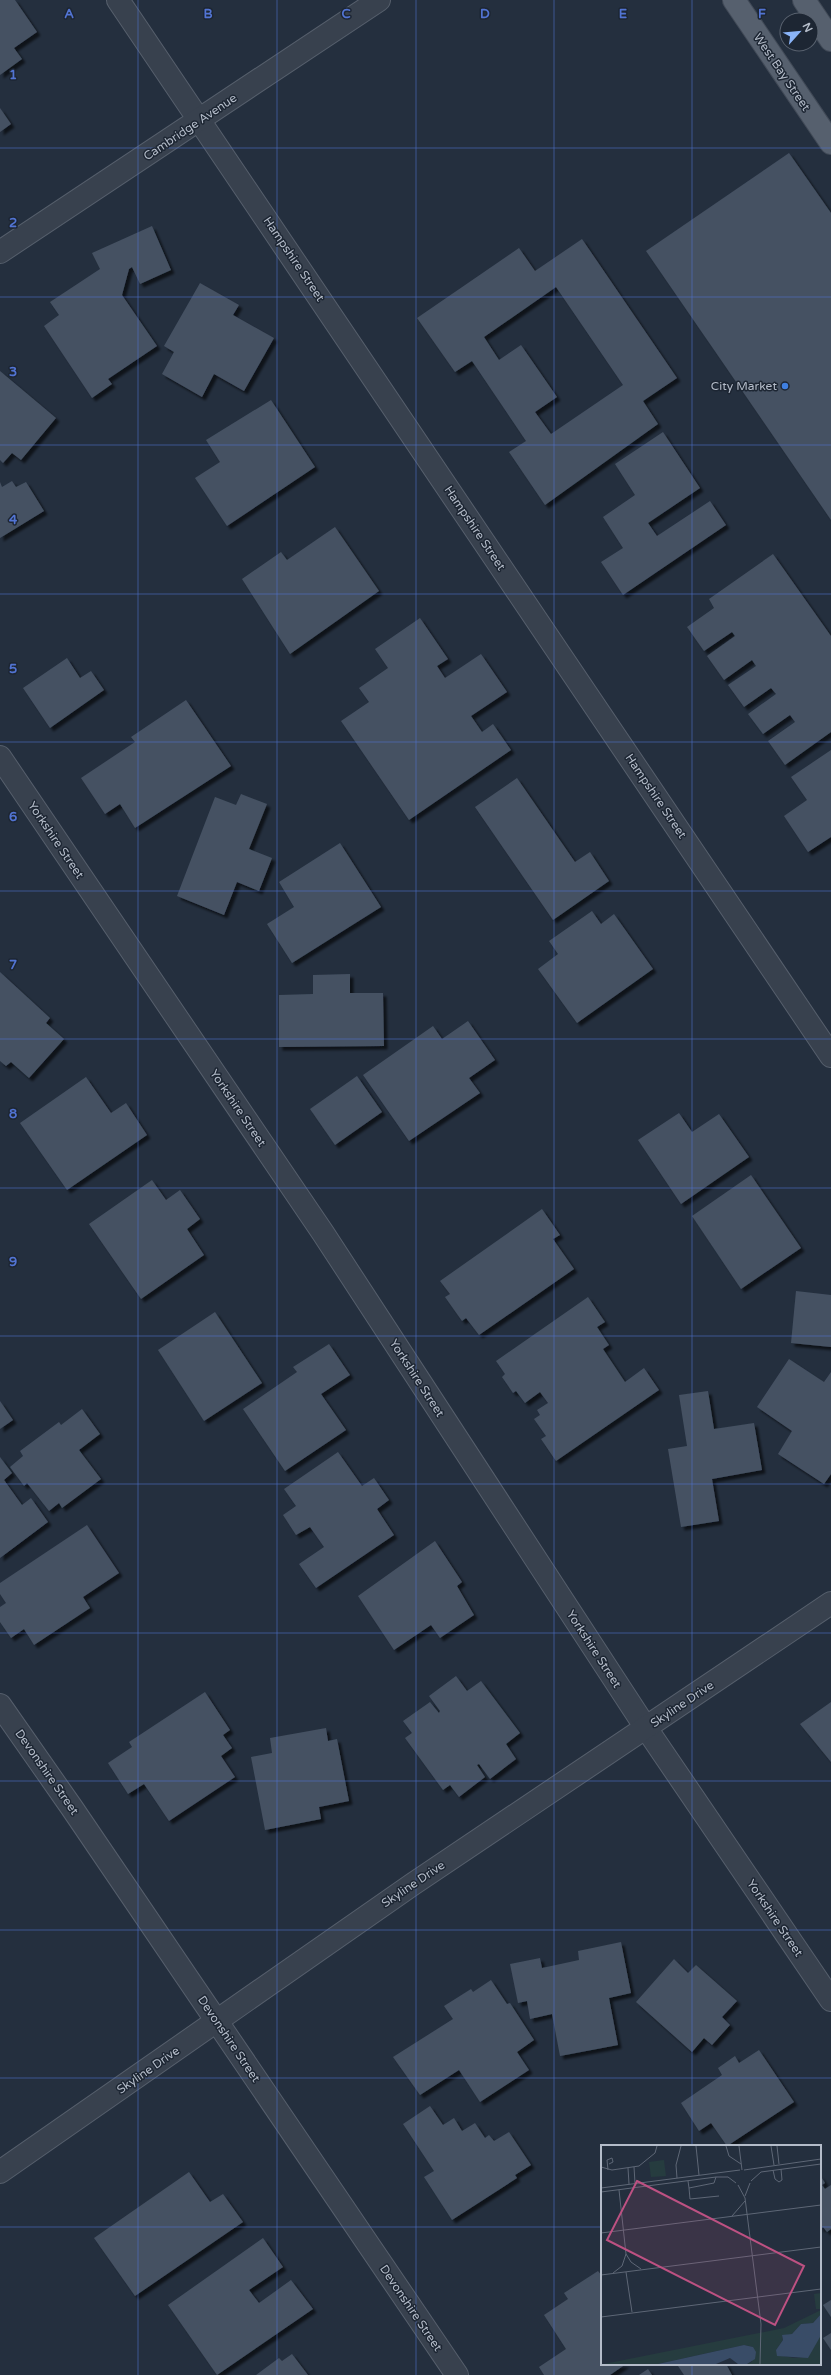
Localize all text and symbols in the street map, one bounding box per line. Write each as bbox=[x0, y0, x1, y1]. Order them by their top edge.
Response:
text: A bbox=[64, 6, 74, 22]
text: B bbox=[203, 6, 213, 22]
text: C bbox=[341, 6, 351, 22]
text: D bbox=[480, 6, 490, 22]
text: E bbox=[619, 6, 627, 22]
text: F bbox=[758, 6, 766, 22]
north arrow bbox=[779, 12, 819, 52]
text: N bbox=[800, 21, 815, 35]
street label: West Bay Street bbox=[751, 31, 813, 114]
text: 1 bbox=[9, 67, 17, 83]
street label: Cambridge Avenue bbox=[141, 91, 239, 163]
street label: Hampshire Street bbox=[260, 214, 328, 304]
text: 2 bbox=[9, 215, 17, 231]
text: 3 bbox=[9, 364, 17, 380]
place label: City Market bbox=[711, 379, 777, 393]
marker: City Market bbox=[780, 381, 790, 391]
street label: Hampshire Street bbox=[441, 483, 509, 573]
text: 4 bbox=[9, 512, 18, 528]
text: 5 bbox=[9, 661, 17, 677]
street label: Hampshire Street bbox=[622, 751, 690, 841]
street label: Yorkshire Street bbox=[25, 799, 87, 881]
text: 6 bbox=[9, 809, 17, 825]
text: 7 bbox=[9, 957, 17, 973]
street label: Yorkshire Street bbox=[207, 1067, 269, 1149]
text: 8 bbox=[9, 1106, 17, 1122]
text: 9 bbox=[9, 1254, 17, 1270]
street label: Yorkshire Street bbox=[387, 1337, 448, 1420]
street label: Yorkshire Street bbox=[564, 1608, 625, 1691]
street label: Skyline Drive bbox=[648, 1678, 716, 1730]
street label: Devonshire Street bbox=[12, 1727, 82, 1818]
street label: Skyline Drive bbox=[379, 1858, 447, 1910]
street label: Yorkshire Street bbox=[744, 1877, 806, 1959]
street label: Devonshire Street bbox=[195, 1993, 263, 2085]
street label: Skyline Drive bbox=[114, 2043, 182, 2097]
inset map bbox=[601, 2145, 821, 2365]
street label: Devonshire Street bbox=[377, 2262, 445, 2354]

